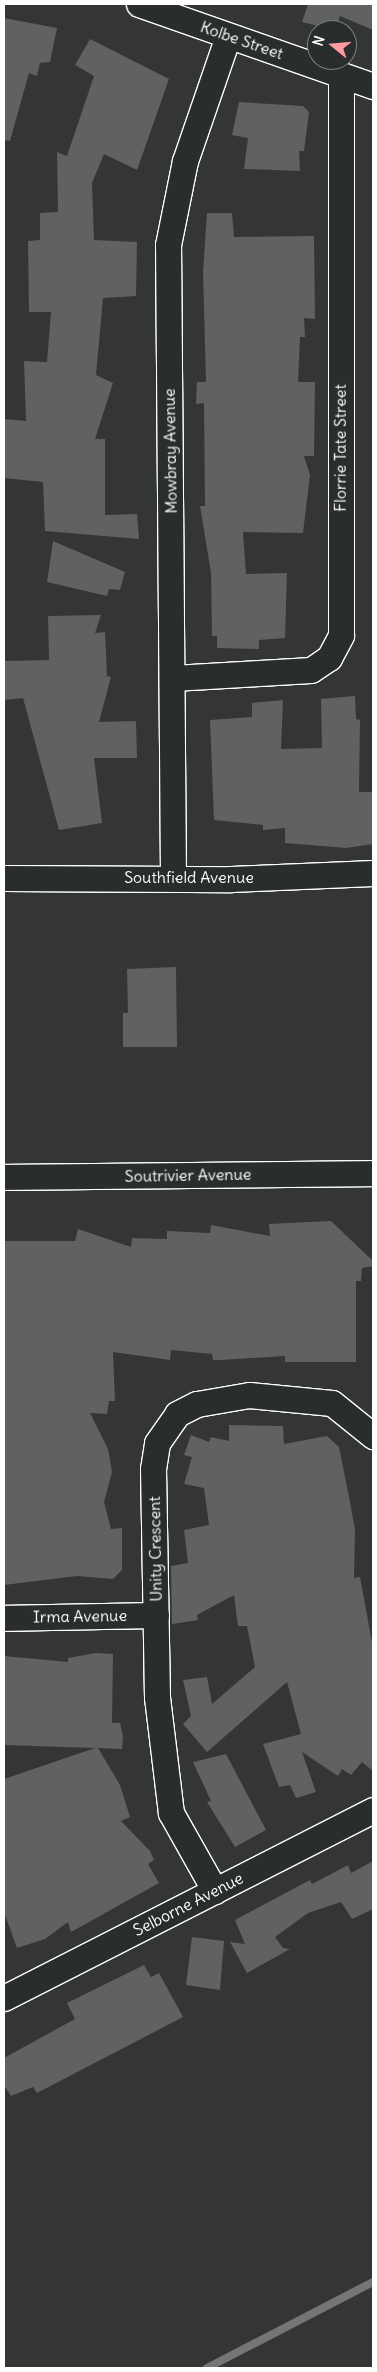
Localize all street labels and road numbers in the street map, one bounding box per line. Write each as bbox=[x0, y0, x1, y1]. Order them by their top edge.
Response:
street label: Kolbe Street bbox=[198, 17, 286, 63]
street label: Florrie Tate Street bbox=[330, 384, 350, 512]
street label: Mowbray Avenue bbox=[159, 388, 181, 514]
street label: Southfield Avenue bbox=[124, 867, 254, 887]
street label: Soutrivier Avenue bbox=[125, 1164, 251, 1186]
street label: Unity Crescent bbox=[144, 1496, 166, 1602]
street label: Irma Avenue bbox=[33, 1606, 127, 1626]
street label: Selborne Avenue bbox=[130, 1868, 246, 1940]

